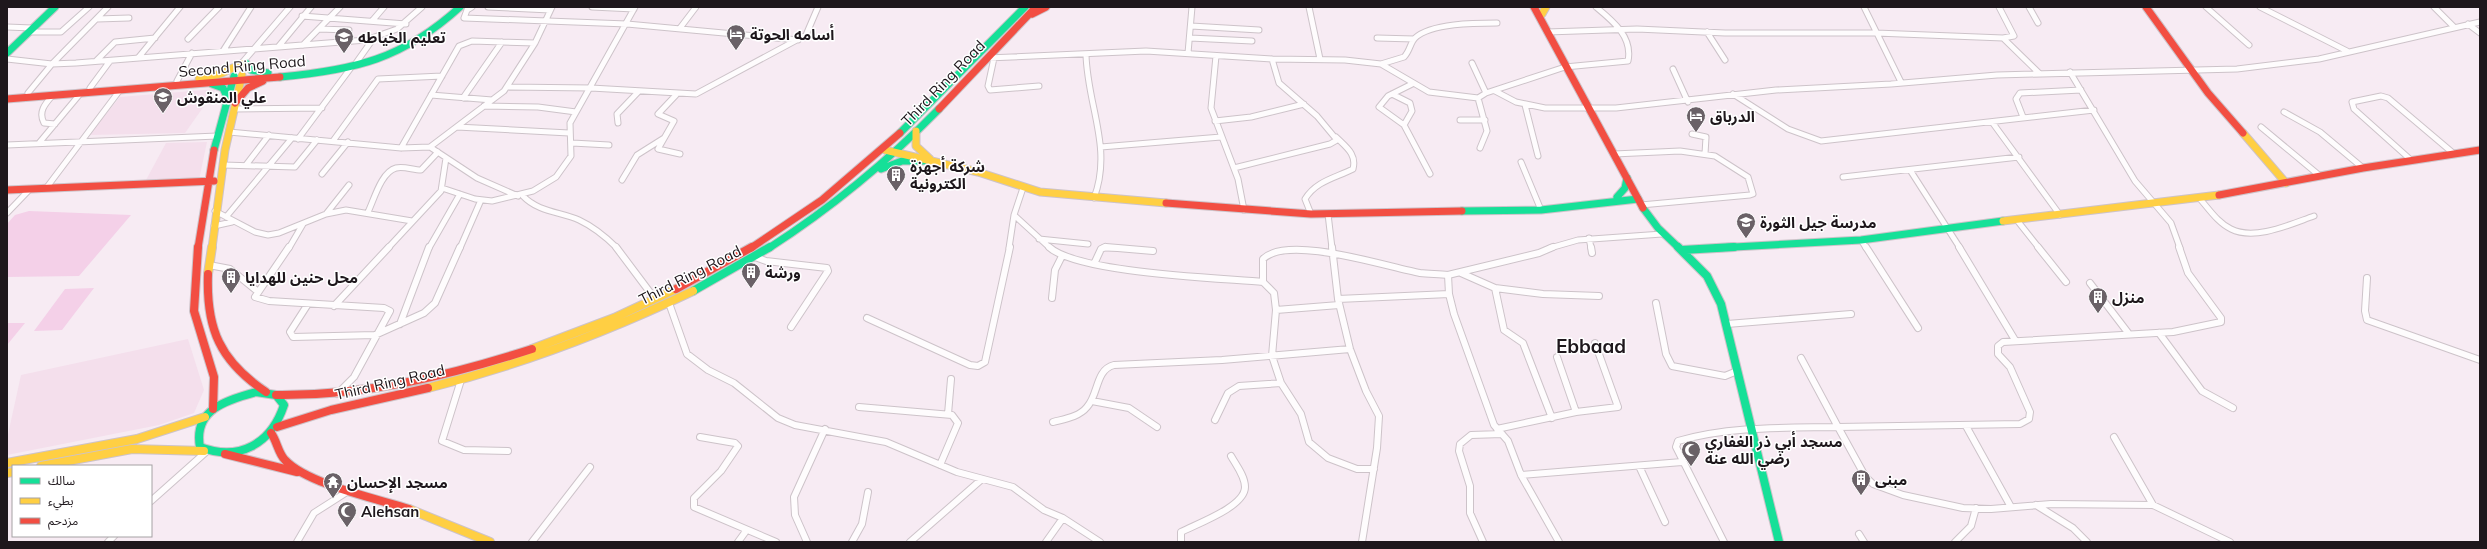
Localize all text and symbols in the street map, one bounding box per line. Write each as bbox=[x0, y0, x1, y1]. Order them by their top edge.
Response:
hotel icon: أسامه الحوتة bbox=[725, 23, 747, 51]
place label: أسامه الحوتة bbox=[750, 24, 834, 44]
school or university icon: تعليم الخياطه bbox=[333, 26, 355, 54]
place label: تعليم الخياطه bbox=[358, 28, 446, 49]
street label: Third Ring Road bbox=[897, 36, 989, 130]
street label: Second Ring Road bbox=[178, 51, 306, 81]
school or university icon: علي المنقوش bbox=[152, 86, 174, 114]
place label: علي المنقوش bbox=[177, 88, 267, 109]
hotel icon: الدرباق bbox=[1685, 105, 1707, 133]
place label: الدرباق bbox=[1710, 107, 1755, 126]
place label: شركة أجهزة الكترونية bbox=[910, 156, 985, 193]
building icon: شركة أجهزة الكترونية bbox=[885, 164, 907, 192]
school or university icon: مدرسة جيل الثورة bbox=[1735, 211, 1757, 239]
place label: مدرسة جيل الثورة bbox=[1760, 213, 1876, 232]
street label: Third Ring Road bbox=[636, 241, 744, 309]
building icon: ورشة bbox=[740, 261, 762, 289]
place label: ورشة bbox=[765, 263, 801, 282]
building icon: محل حنين للهدايا bbox=[220, 266, 242, 294]
place label: محل حنين للهدايا bbox=[245, 268, 358, 287]
building icon: منزل bbox=[2087, 286, 2109, 314]
place label: منزل bbox=[2112, 288, 2144, 307]
district label: Ebbaad bbox=[1556, 334, 1626, 358]
street label: Third Ring Road bbox=[333, 360, 447, 404]
place label: مسجد أبي ذر الغفاري رضي الله عنه bbox=[1705, 431, 1842, 470]
mosque icon: مسجد أبي ذر الغفاري رضي الله عنه bbox=[1680, 439, 1702, 467]
legend bbox=[12, 465, 152, 537]
building icon: مبنى bbox=[1850, 468, 1872, 496]
place label: مبنى bbox=[1875, 470, 1907, 489]
temple icon: مسجد الإحسان bbox=[322, 471, 344, 499]
text: سالك bbox=[48, 473, 75, 488]
place label: مسجد الإحسان bbox=[347, 473, 448, 493]
text: بطيء bbox=[48, 493, 74, 511]
mosque icon: Alehsan bbox=[336, 500, 358, 528]
place label: Alehsan bbox=[361, 502, 419, 521]
text: مزدحم bbox=[48, 513, 78, 530]

